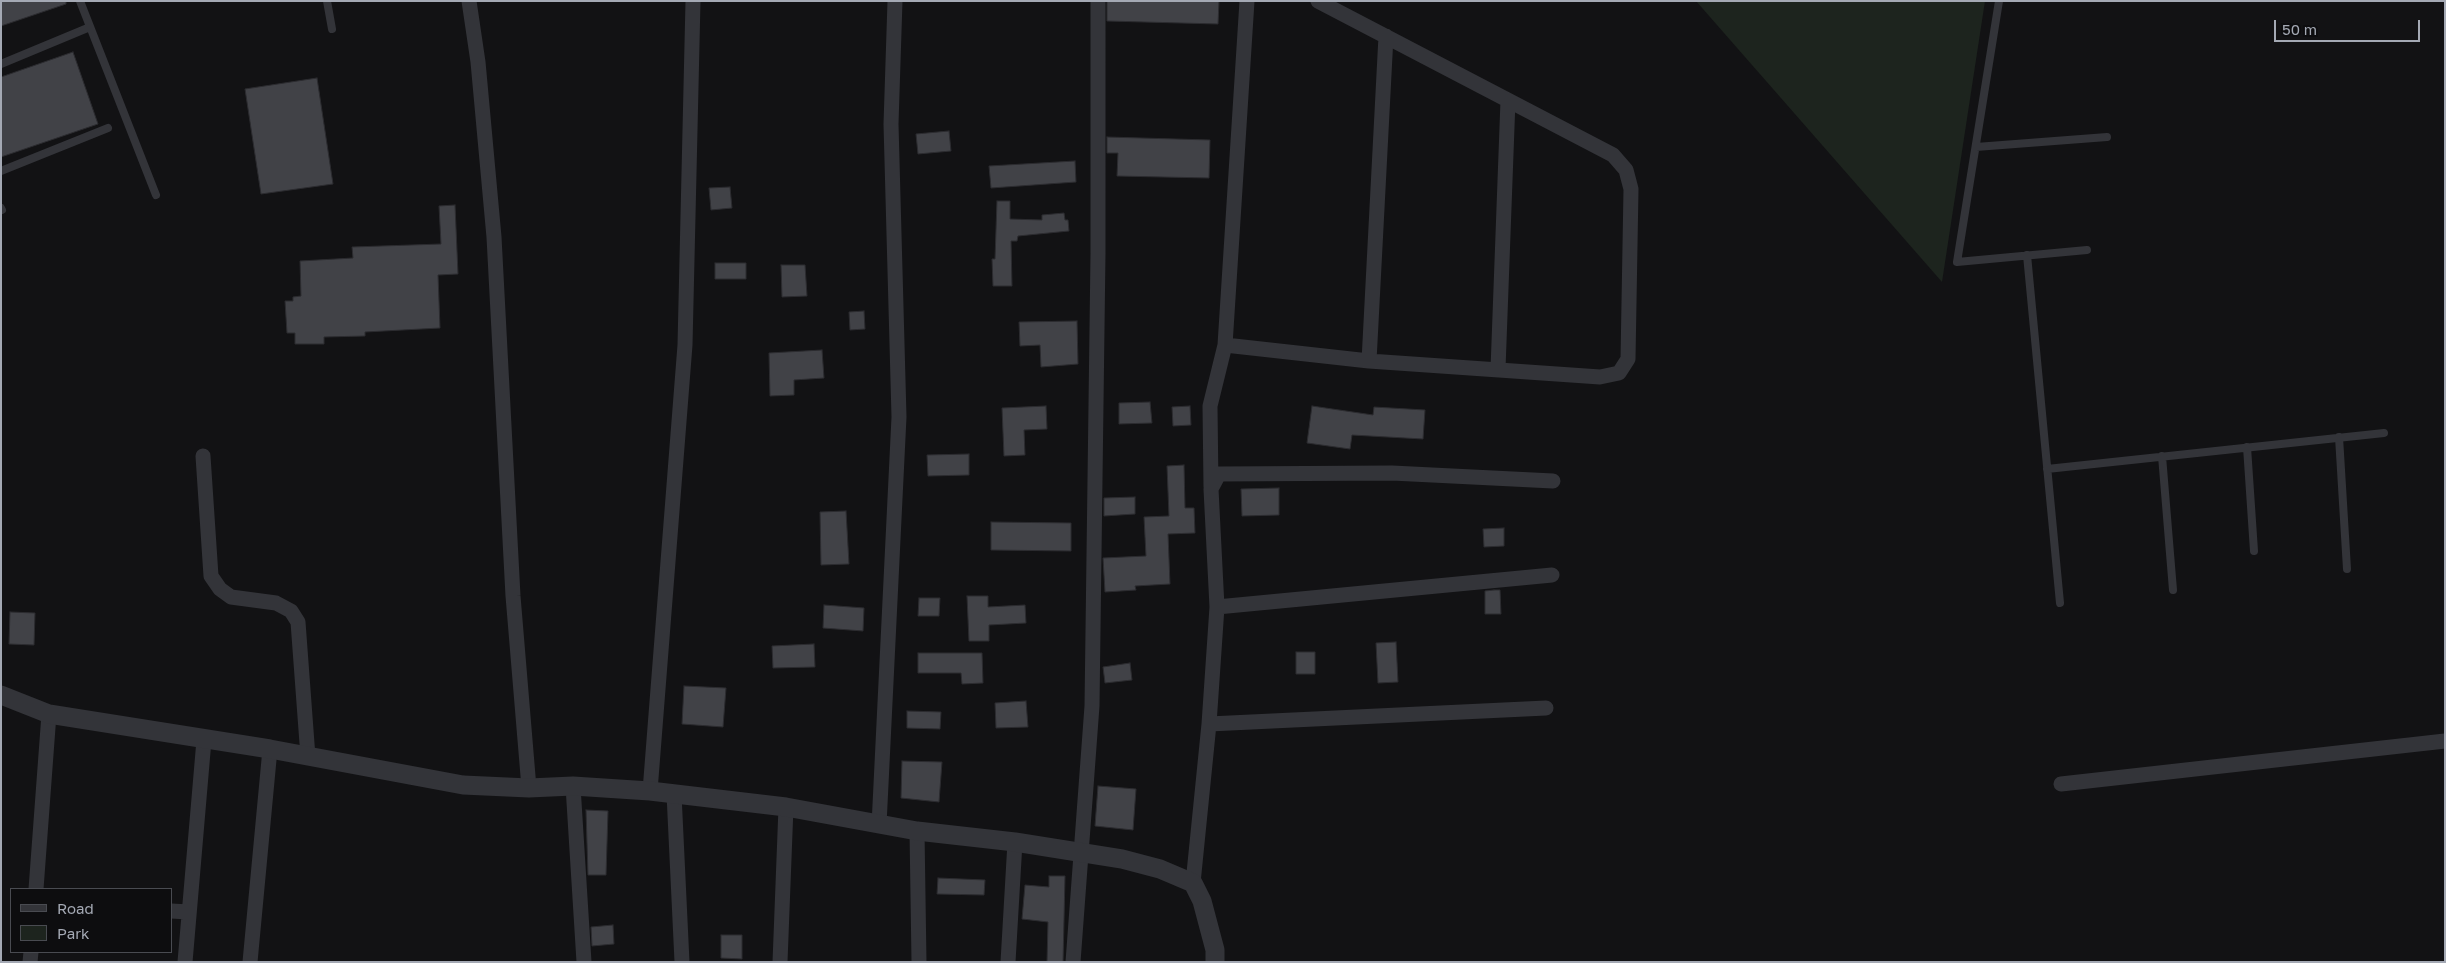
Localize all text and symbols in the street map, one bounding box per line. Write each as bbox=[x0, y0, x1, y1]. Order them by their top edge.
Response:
scale bar bbox=[2276, 10, 2422, 42]
text: 50 m bbox=[2282, 20, 2317, 38]
legend bbox=[10, 888, 172, 953]
text: Road bbox=[57, 899, 94, 917]
text: Park bbox=[57, 924, 89, 942]

